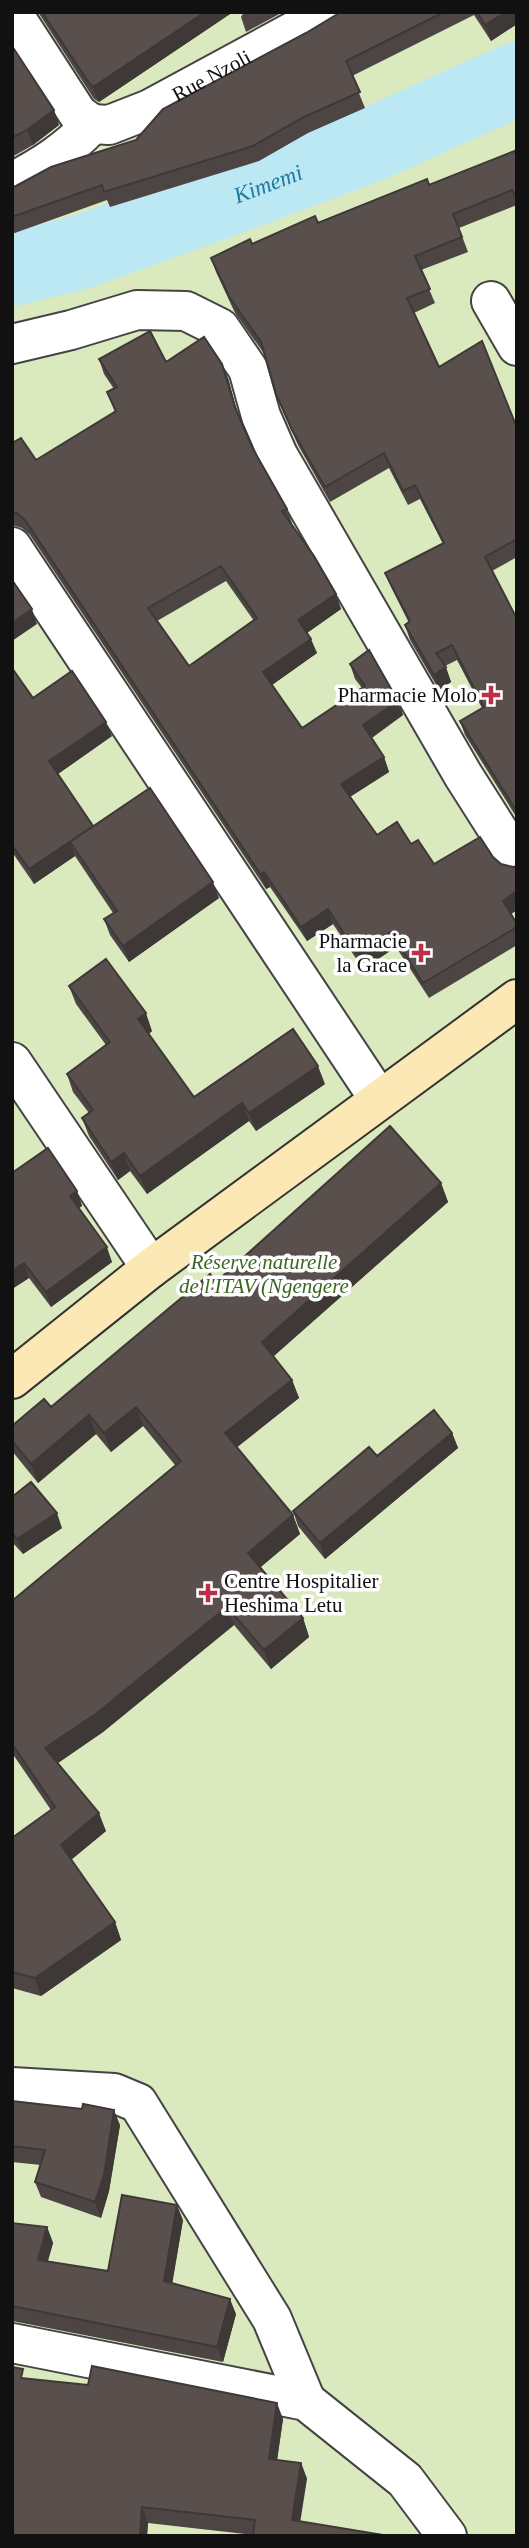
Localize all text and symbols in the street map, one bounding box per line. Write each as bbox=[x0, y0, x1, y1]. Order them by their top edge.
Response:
street label: Rue Nzoli bbox=[168, 45, 255, 107]
water label: Kimemi bbox=[229, 159, 306, 208]
place label: Pharmacie Molo bbox=[338, 683, 477, 707]
marker: Pharmacie Molo bbox=[483, 687, 499, 703]
place label: Pharmacie la Grace bbox=[318, 929, 407, 977]
marker: Pharmacie la Grace bbox=[413, 945, 429, 961]
park label: Réserve naturelle de l'ITAV (Ngengere bbox=[179, 1250, 349, 1298]
place label: Centre Hospitalier Heshima Letu bbox=[224, 1569, 379, 1617]
marker: Centre Hospitalier Heshima Letu bbox=[198, 1583, 218, 1603]

